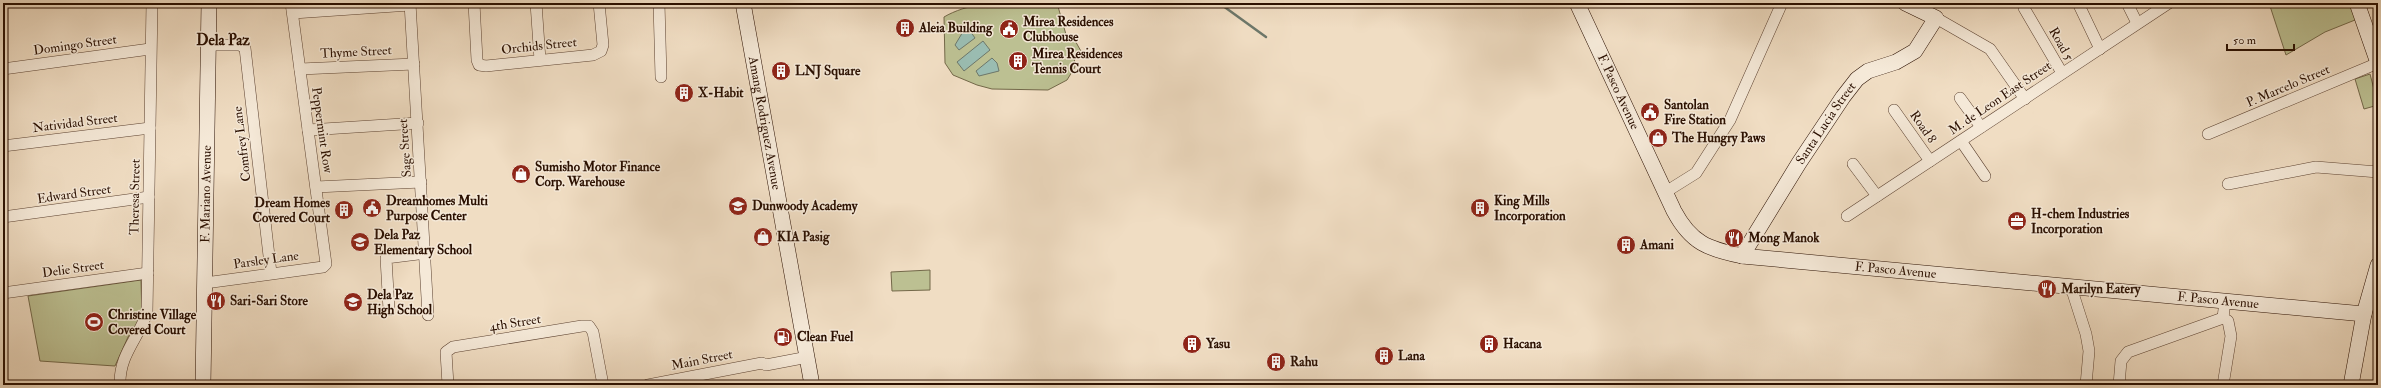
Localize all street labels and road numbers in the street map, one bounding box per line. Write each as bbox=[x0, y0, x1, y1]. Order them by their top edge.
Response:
street label: Road 5 bbox=[2045, 25, 2077, 64]
street label: Domingo Street bbox=[32, 31, 118, 59]
street label: Orchids Street bbox=[500, 34, 578, 58]
street label: Thyme Street bbox=[320, 42, 392, 63]
street label: F. Pasco Avenue bbox=[1594, 51, 1643, 133]
street label: Amang Rodriguez Avenue bbox=[745, 54, 785, 192]
street label: M. de Leon East Street bbox=[1946, 58, 2054, 138]
street label: P. Marcelo Street bbox=[2244, 61, 2332, 111]
street label: Santa Lucia Street bbox=[1792, 79, 1859, 167]
street label: Peppermint Row bbox=[307, 86, 336, 175]
street label: Comfrey Lane bbox=[229, 105, 256, 183]
street label: Road 8 bbox=[1906, 108, 1940, 146]
street label: Natividad Street bbox=[32, 110, 118, 136]
street label: Sage Street bbox=[395, 118, 415, 178]
street label: F. Mariano Avenue bbox=[197, 145, 215, 243]
street label: Theresa Street bbox=[126, 159, 144, 235]
street label: Edward Street bbox=[36, 181, 112, 207]
street label: Parsley Lane bbox=[232, 247, 300, 274]
street label: Delie Street bbox=[41, 257, 105, 281]
street label: F. Pasco Avenue bbox=[1854, 259, 1937, 282]
street label: F. Pasco Avenue bbox=[2177, 289, 2260, 312]
street label: 4th Street bbox=[488, 311, 542, 335]
street label: Main Street bbox=[670, 346, 734, 374]

